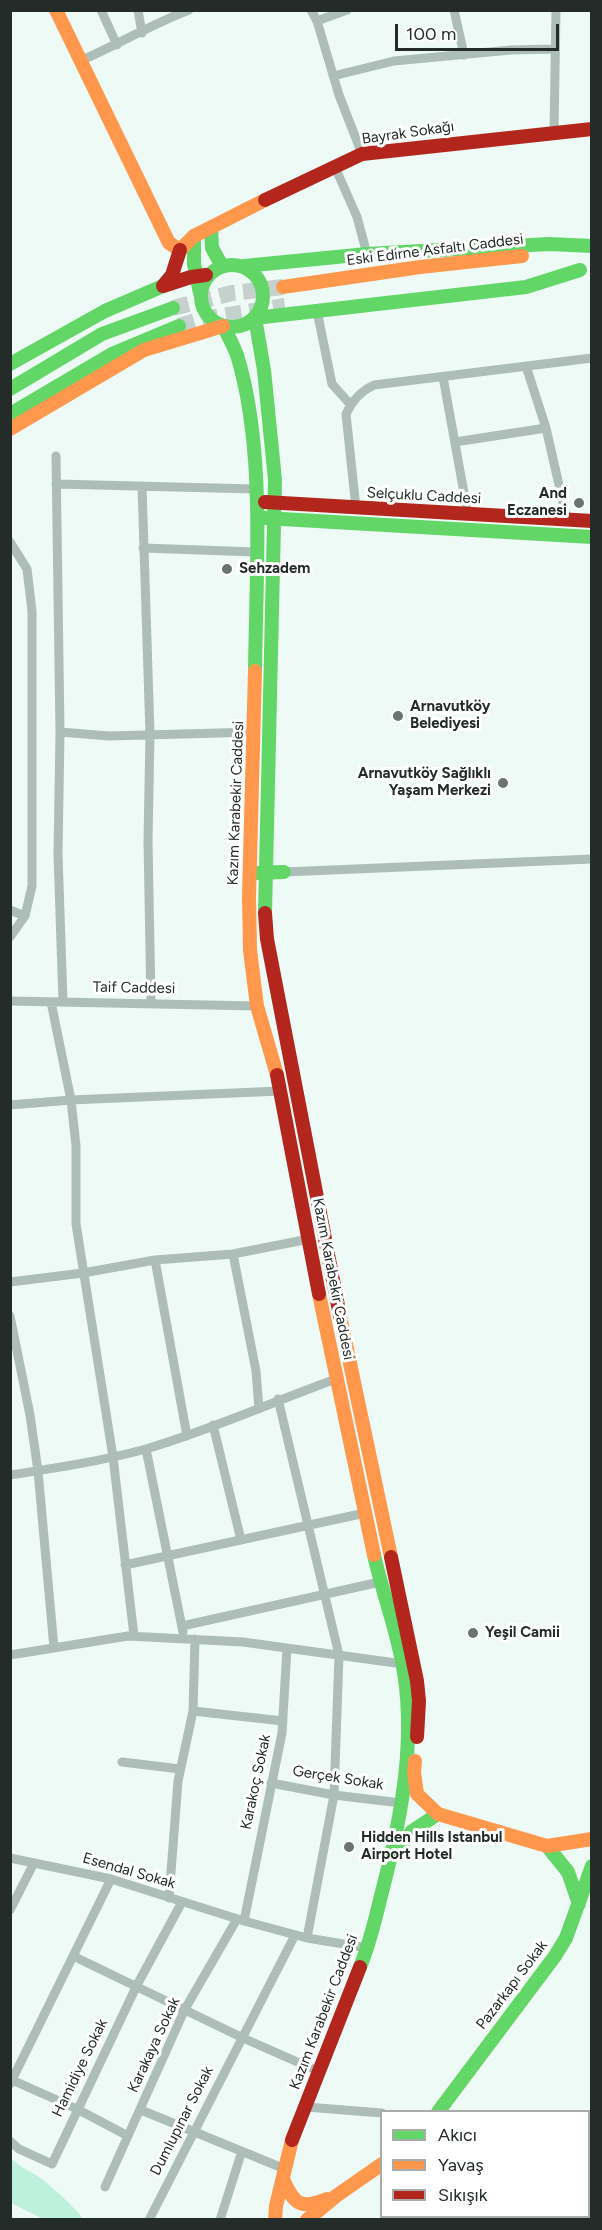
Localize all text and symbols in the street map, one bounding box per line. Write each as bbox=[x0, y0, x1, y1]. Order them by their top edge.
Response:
scale bar bbox=[398, 12, 562, 50]
text: 100 m bbox=[406, 23, 456, 45]
street label: Bayrak Sokağı bbox=[361, 118, 455, 148]
street label: Eski Edirne Asfaltı Caddesi bbox=[346, 230, 524, 270]
street label: Selçuklu Caddesi bbox=[366, 484, 482, 508]
place label: And Eczanesi bbox=[507, 485, 567, 520]
marker: And Eczanesi bbox=[572, 496, 586, 510]
place label: Sehzadem bbox=[239, 560, 310, 578]
marker: Sehzadem bbox=[220, 562, 234, 576]
place label: Arnavutköy Belediyesi bbox=[410, 698, 490, 733]
marker: Arnavutköy Belediyesi bbox=[391, 709, 405, 723]
street label: Kazım Karabekir Caddesi bbox=[224, 720, 248, 886]
place label: Arnavutköy Sağlıklı Yaşam Merkezi bbox=[358, 765, 491, 800]
marker: Arnavutköy Sağlıklı Yaşam Merkezi bbox=[496, 776, 510, 790]
street label: Taif Caddesi bbox=[93, 978, 175, 998]
street label: Kazım Karabekir Caddesi bbox=[308, 1196, 358, 1362]
place label: Yeşil Camii bbox=[485, 1624, 560, 1642]
marker: Yeşil Camii bbox=[466, 1626, 480, 1640]
street label: Karakoç Sokak bbox=[237, 1733, 275, 1831]
street label: Gerçek Sokak bbox=[291, 1762, 385, 1794]
place label: Hidden Hills Istanbul Airport Hotel bbox=[361, 1829, 502, 1864]
marker: Hidden Hills Istanbul Airport Hotel bbox=[342, 1840, 356, 1854]
street label: Esendal Sokak bbox=[80, 1849, 178, 1893]
street label: Kazım Karabekir Caddesi bbox=[286, 1932, 362, 2092]
street label: Pazarkapı Sokak bbox=[473, 1937, 551, 2033]
street label: Karakaya Sokak bbox=[124, 1994, 184, 2096]
street label: Hamidiye Sokak bbox=[48, 2016, 112, 2120]
street label: Dumlupınar Sokak bbox=[147, 2063, 217, 2179]
legend bbox=[380, 2110, 590, 2218]
text: Akıcı bbox=[438, 2124, 477, 2146]
text: Yavaş bbox=[438, 2154, 484, 2176]
text: Sıkışık bbox=[438, 2184, 488, 2206]

